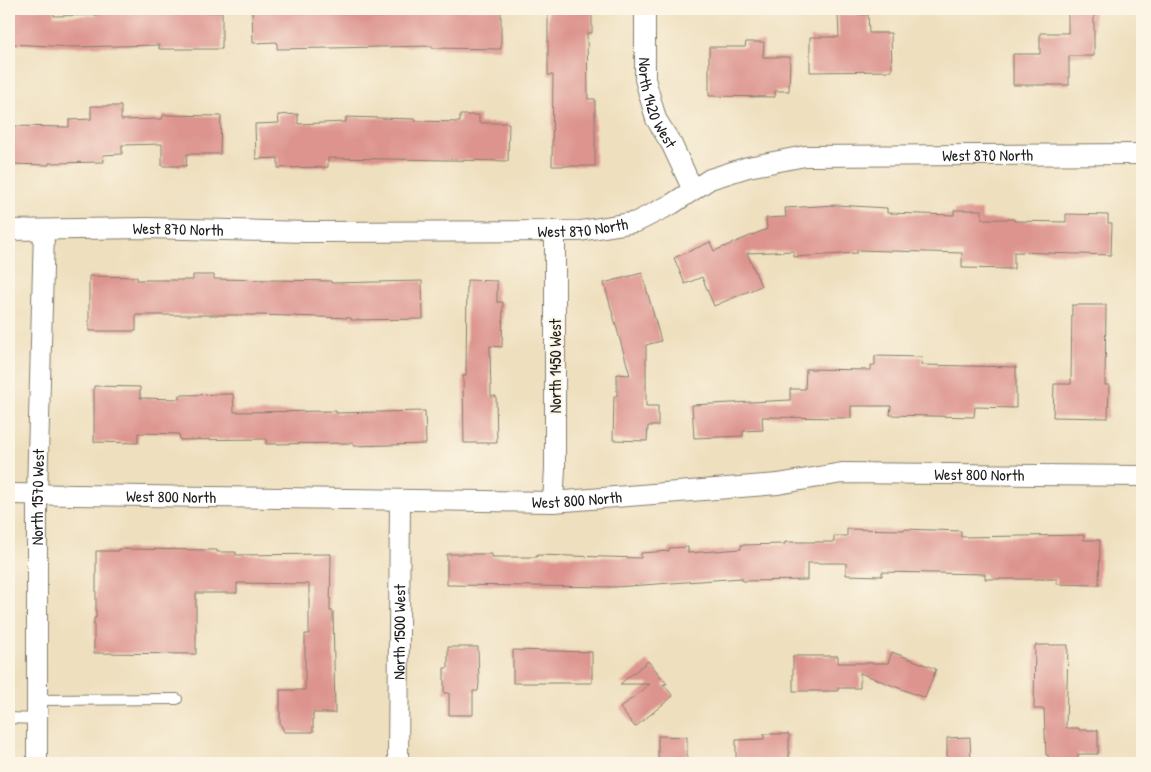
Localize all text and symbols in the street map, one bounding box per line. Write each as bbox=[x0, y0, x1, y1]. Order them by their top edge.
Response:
street label: North 1420 West bbox=[634, 57, 682, 153]
street label: West 870 North bbox=[942, 144, 1033, 166]
street label: West 870 North bbox=[538, 212, 630, 242]
street label: West 870 North bbox=[132, 217, 224, 241]
street label: North 1450 West bbox=[544, 318, 566, 413]
street label: North 1570 West bbox=[26, 448, 49, 545]
street label: West 800 North bbox=[934, 463, 1025, 486]
street label: West 800 North bbox=[126, 485, 216, 508]
street label: West 800 North bbox=[532, 486, 623, 513]
street label: North 1500 West bbox=[388, 584, 410, 680]

